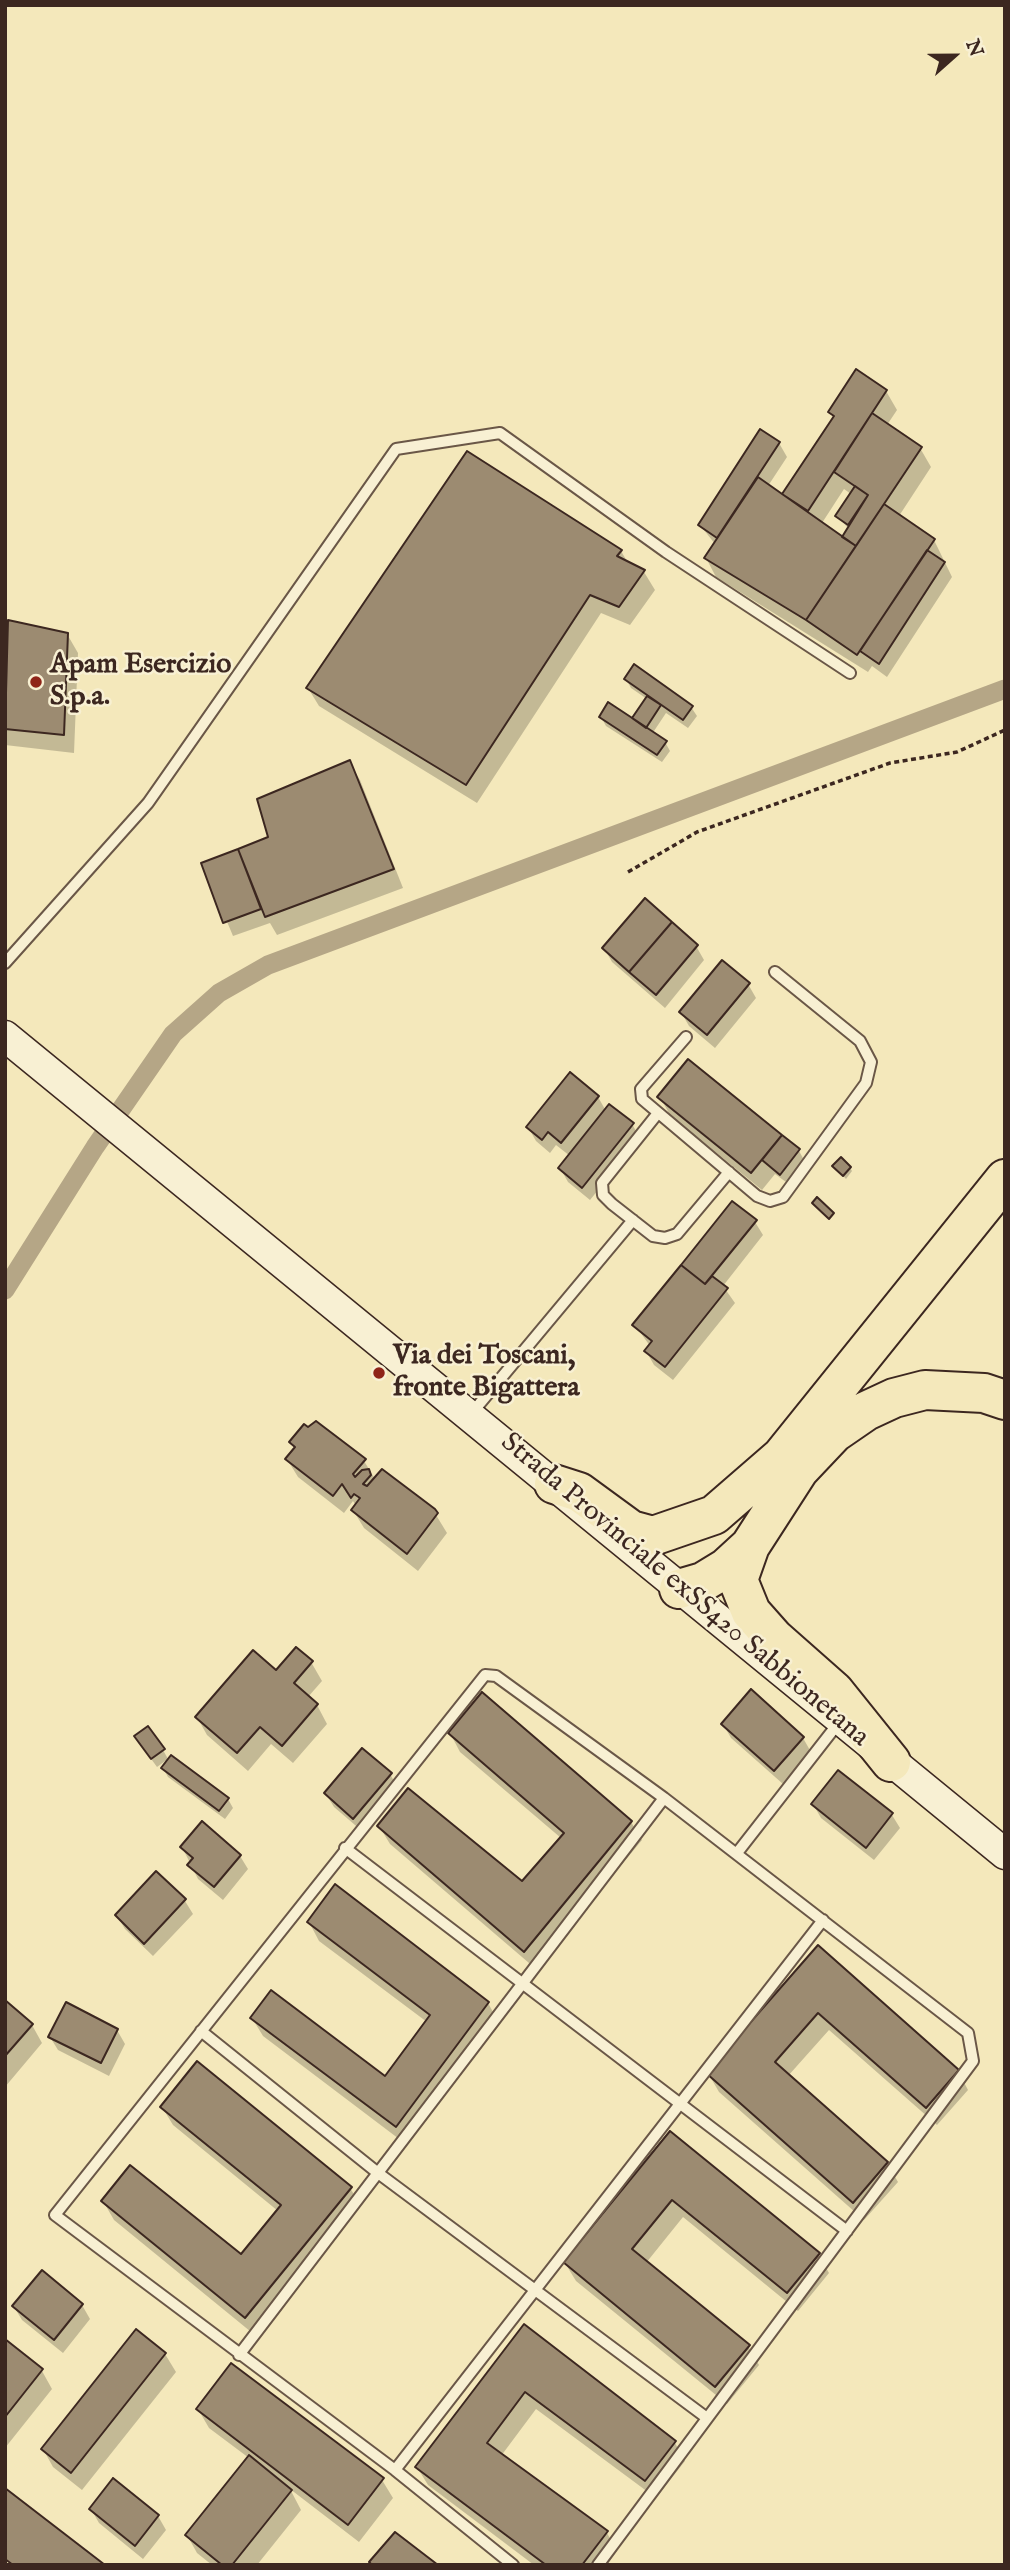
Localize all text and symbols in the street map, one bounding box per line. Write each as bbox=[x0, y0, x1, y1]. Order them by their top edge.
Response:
north arrow bbox=[919, 21, 989, 91]
text: N bbox=[959, 36, 988, 60]
place label: Apam Esercizio S.p.a. bbox=[50, 649, 231, 715]
marker: Apam Esercizio S.p.a. bbox=[28, 674, 44, 690]
place label: Via dei Toscani, fronte Bigattera bbox=[393, 1340, 580, 1406]
marker: Via dei Toscani, fronte Bigattera bbox=[371, 1365, 387, 1381]
street label: Strada Provinciale exSS420 Sabbionetana bbox=[493, 1427, 875, 1755]

